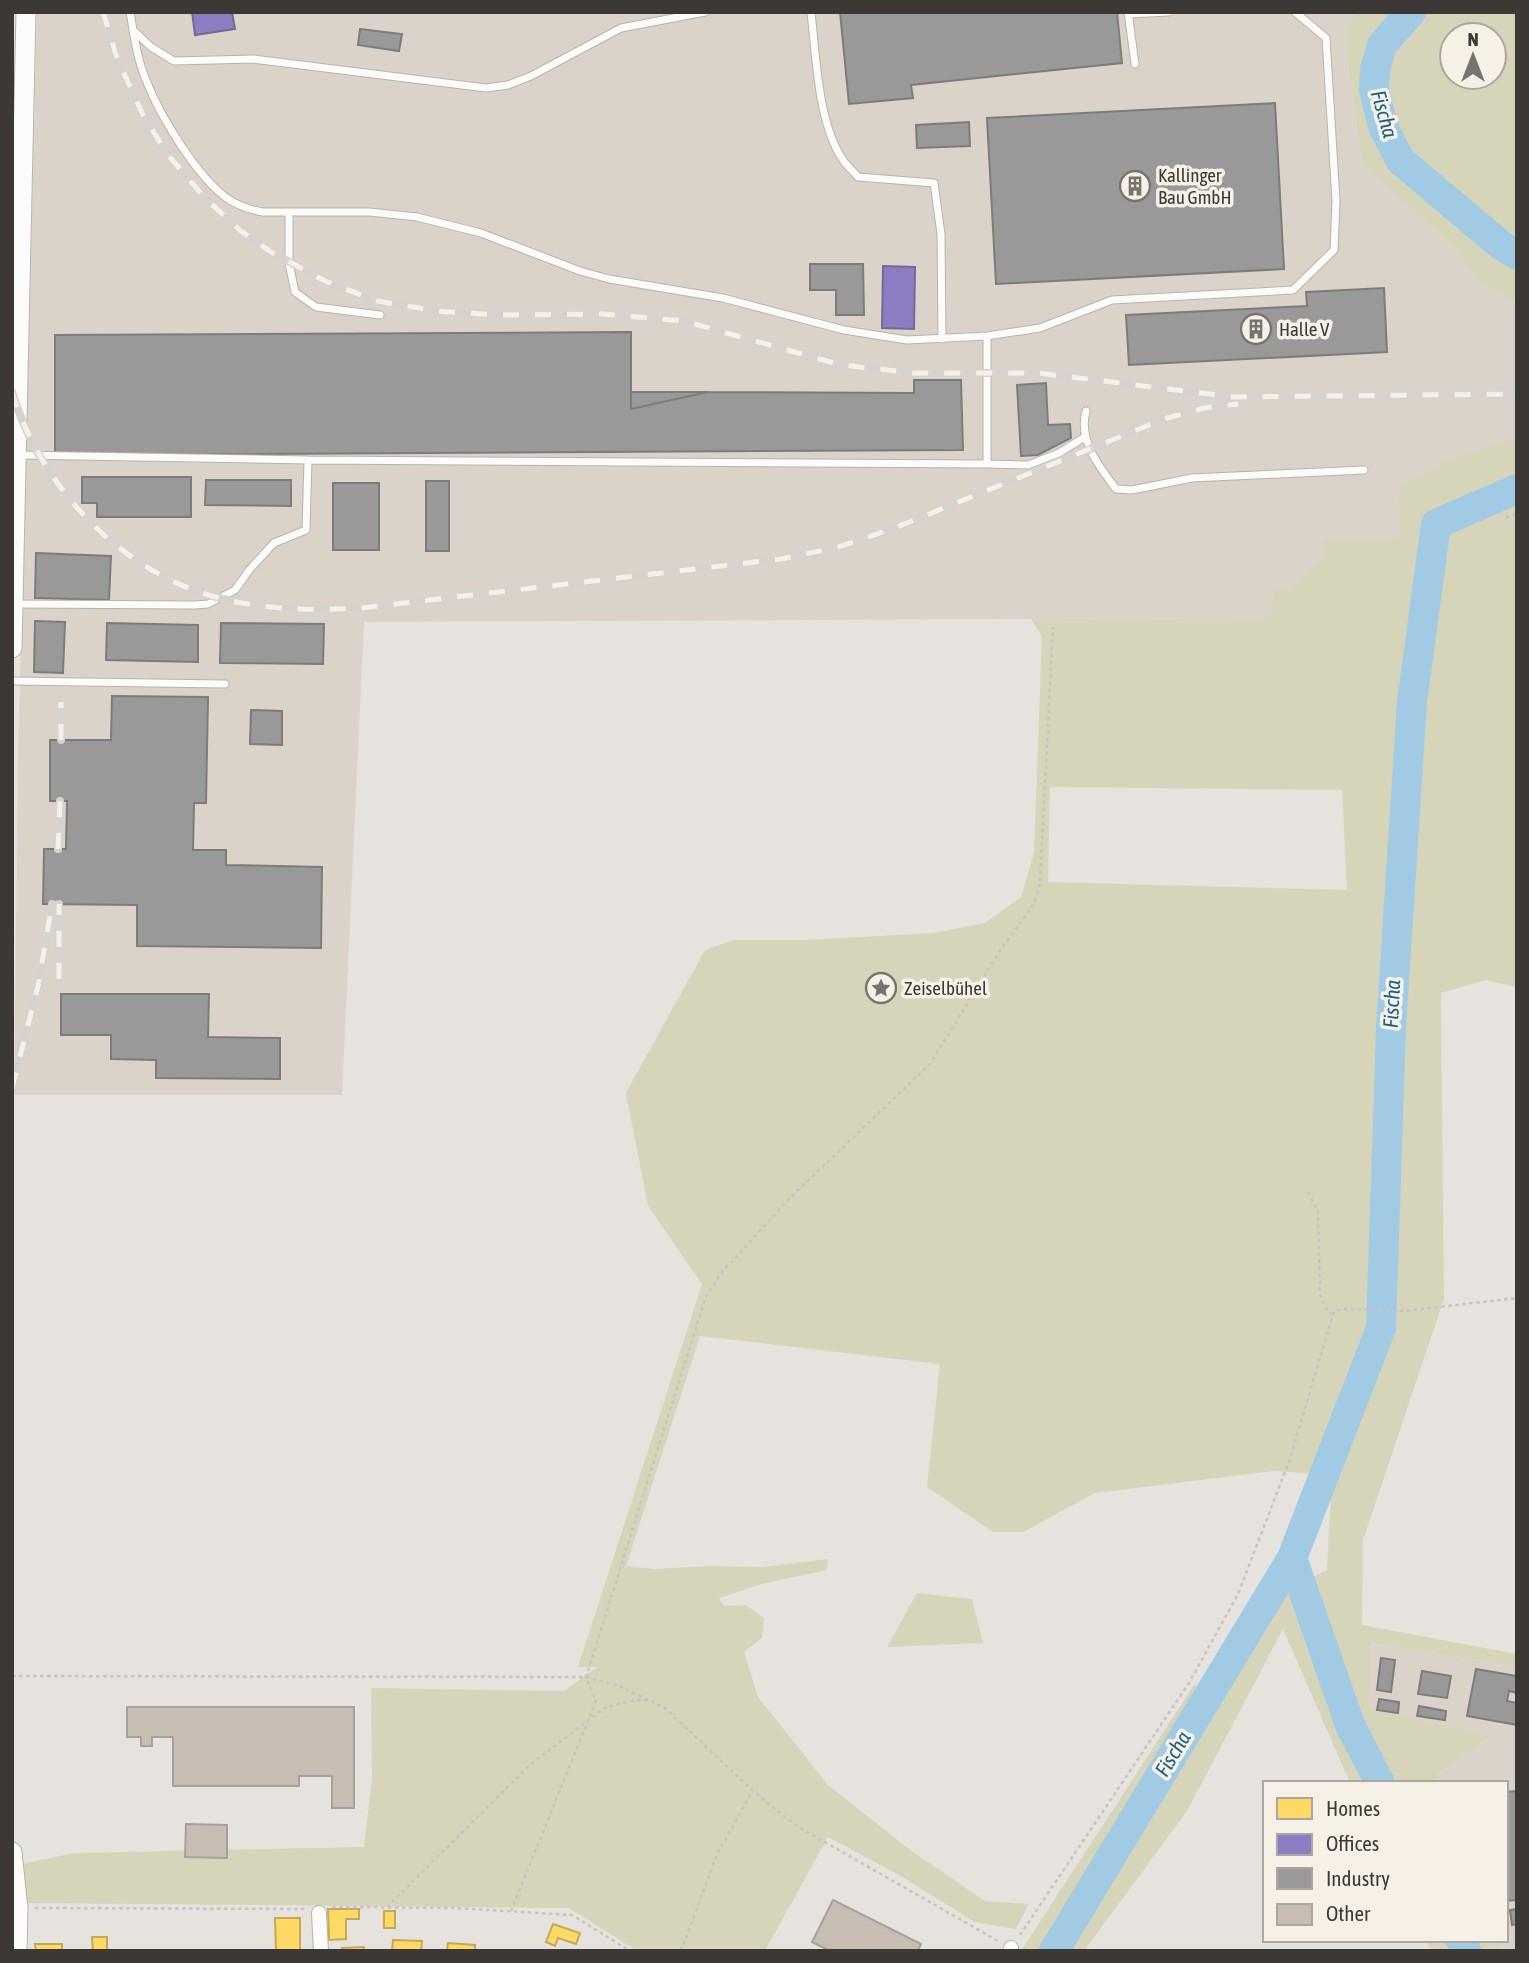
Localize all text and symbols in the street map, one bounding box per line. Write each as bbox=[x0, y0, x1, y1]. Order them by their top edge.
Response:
north arrow bbox=[1438, 21, 1508, 91]
text: N bbox=[1467, 28, 1479, 50]
water label: Fischa bbox=[1367, 87, 1403, 141]
place label: Kallinger Bau GmbH bbox=[1158, 164, 1231, 208]
building icon: Kallinger Bau GmbH bbox=[1118, 169, 1152, 203]
building icon: Halle V bbox=[1239, 312, 1273, 346]
place label: Halle V bbox=[1279, 318, 1330, 340]
place icon: Zeiselbühel bbox=[864, 971, 898, 1005]
place label: Zeiselbühel bbox=[904, 977, 987, 999]
water label: Fischa bbox=[1378, 979, 1404, 1029]
water label: Fischa bbox=[1149, 1726, 1195, 1780]
legend bbox=[1263, 1781, 1508, 1942]
text: Homes bbox=[1326, 1796, 1380, 1820]
text: Offices bbox=[1326, 1831, 1379, 1855]
text: Industry bbox=[1326, 1866, 1390, 1890]
text: Other bbox=[1326, 1901, 1371, 1925]

